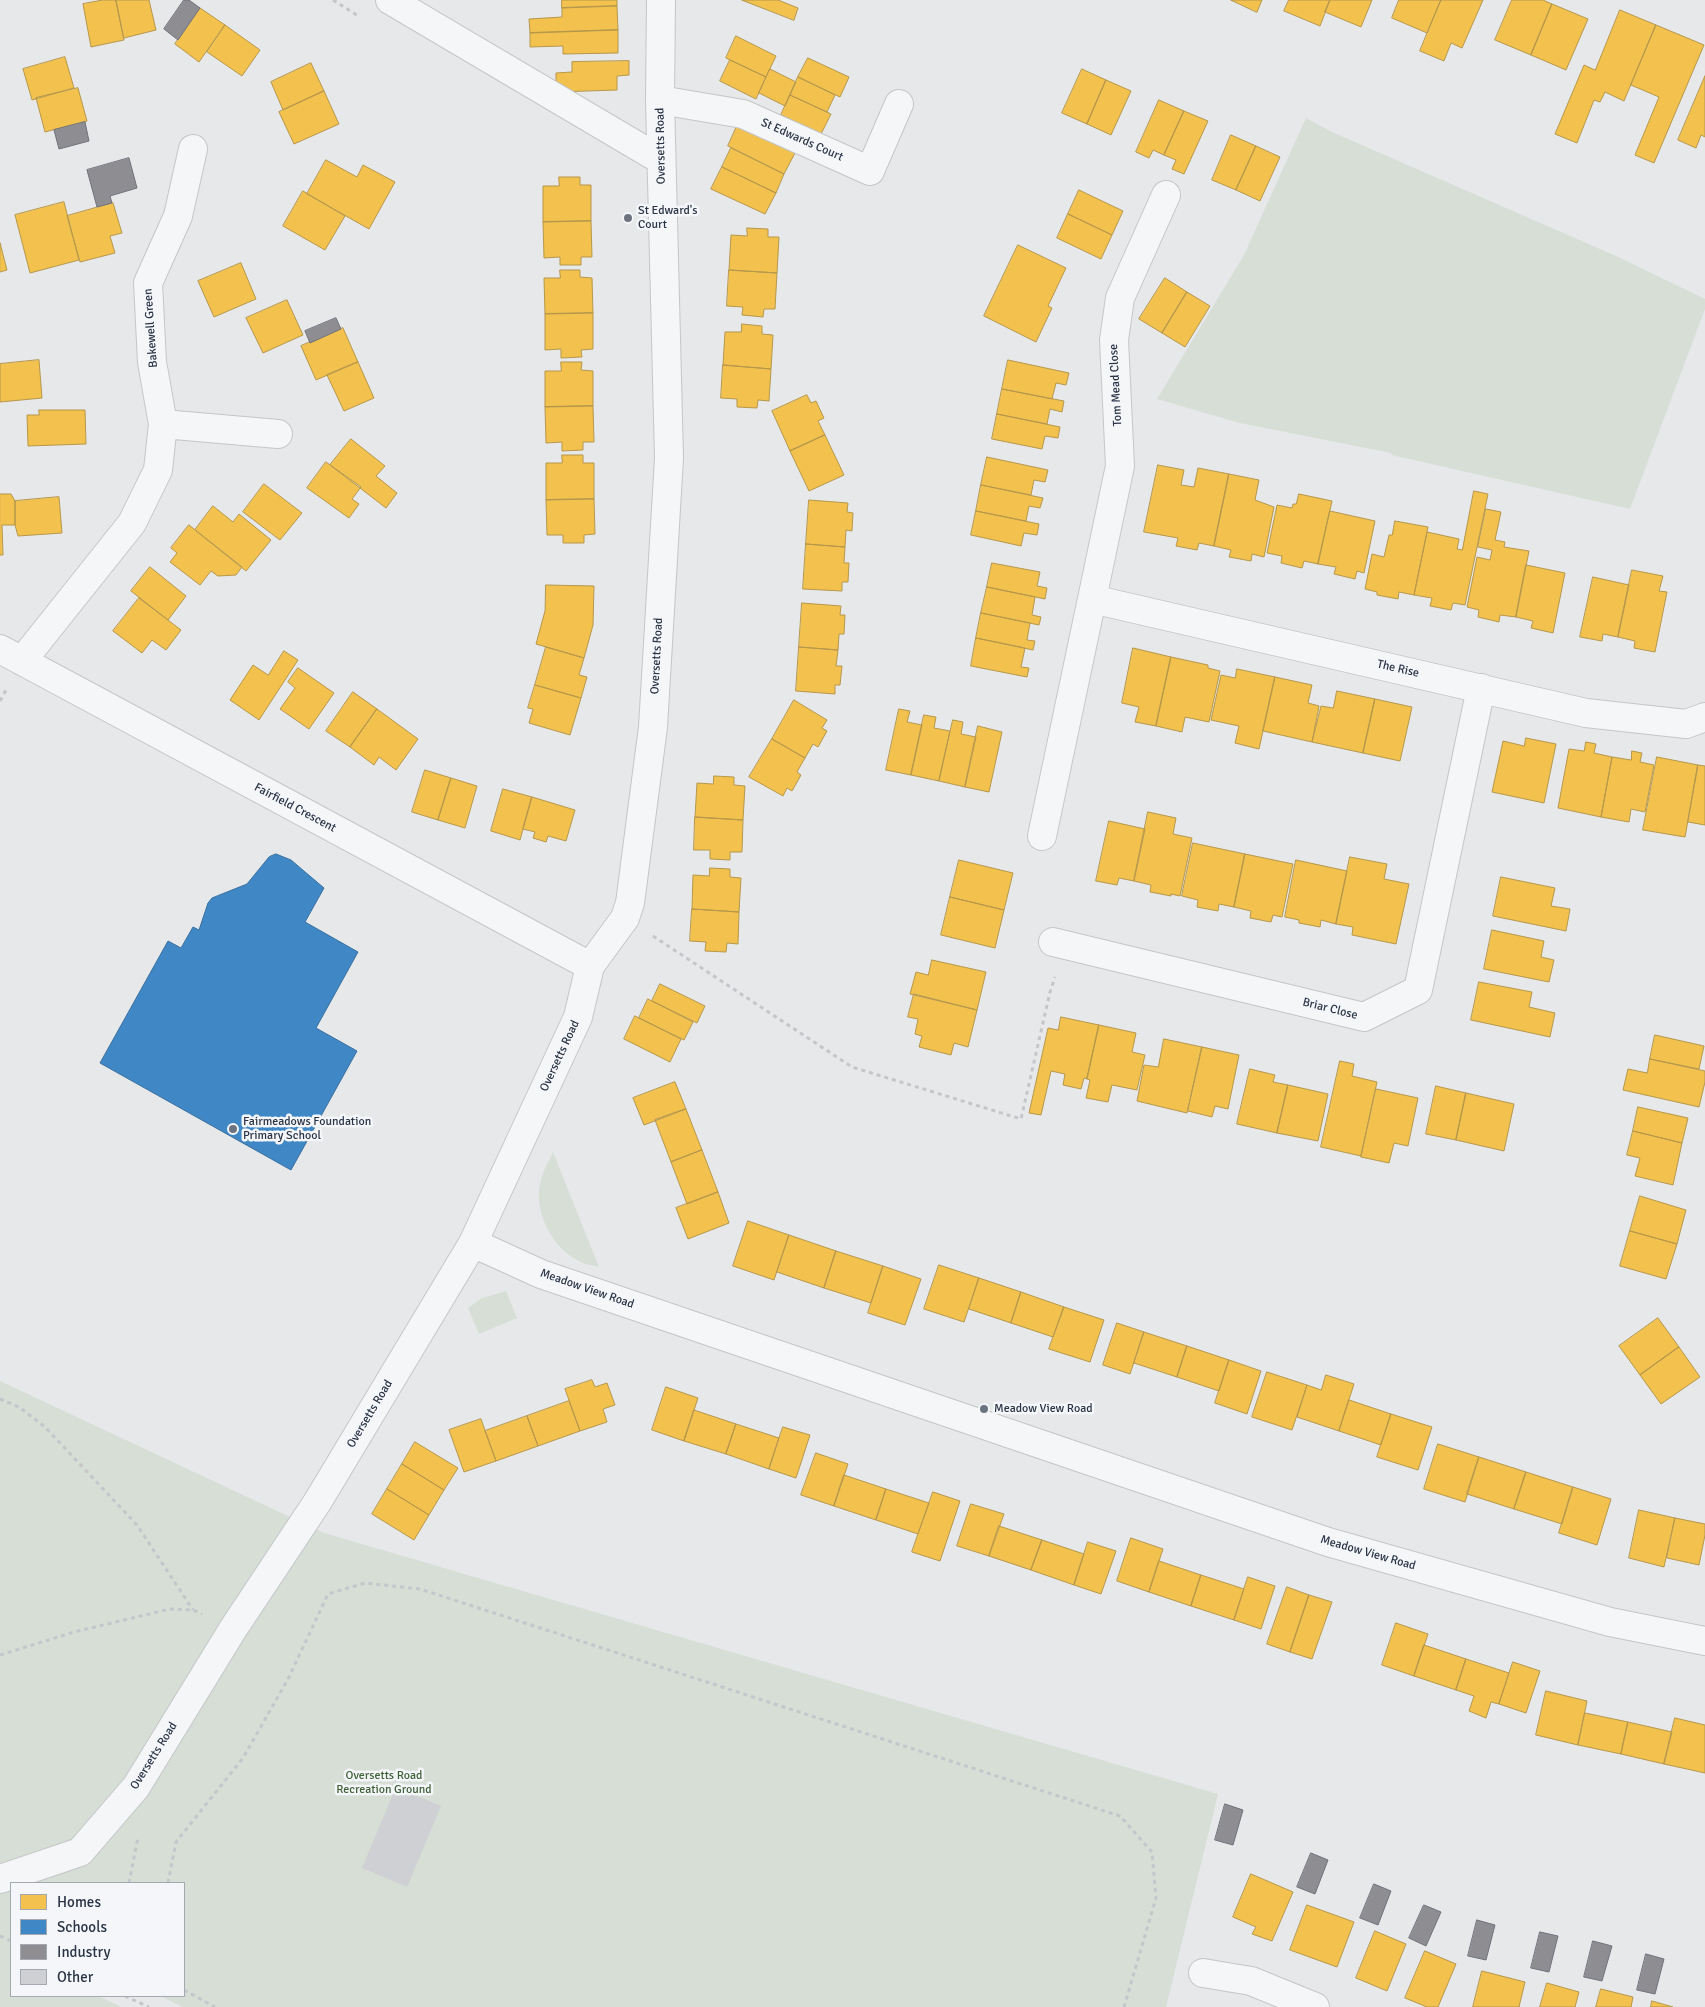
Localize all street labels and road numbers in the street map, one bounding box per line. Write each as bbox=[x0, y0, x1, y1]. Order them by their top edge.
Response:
street label: Oversetts Road bbox=[653, 107, 669, 185]
street label: St Edwards Court bbox=[759, 115, 845, 165]
street label: Bakewell Green bbox=[141, 288, 161, 368]
street label: Tom Mead Close bbox=[1107, 344, 1125, 426]
street label: Oversetts Road bbox=[648, 617, 666, 695]
street label: The Rise bbox=[1376, 657, 1420, 681]
street label: Fairfield Crescent bbox=[252, 780, 338, 836]
street label: Briar Close bbox=[1301, 995, 1359, 1023]
street label: Oversetts Road bbox=[537, 1018, 583, 1094]
street label: Meadow View Road bbox=[538, 1266, 636, 1312]
street label: Oversetts Road bbox=[344, 1377, 396, 1451]
street label: Meadow View Road bbox=[1319, 1533, 1417, 1573]
street label: Oversetts Road bbox=[128, 1720, 180, 1792]

